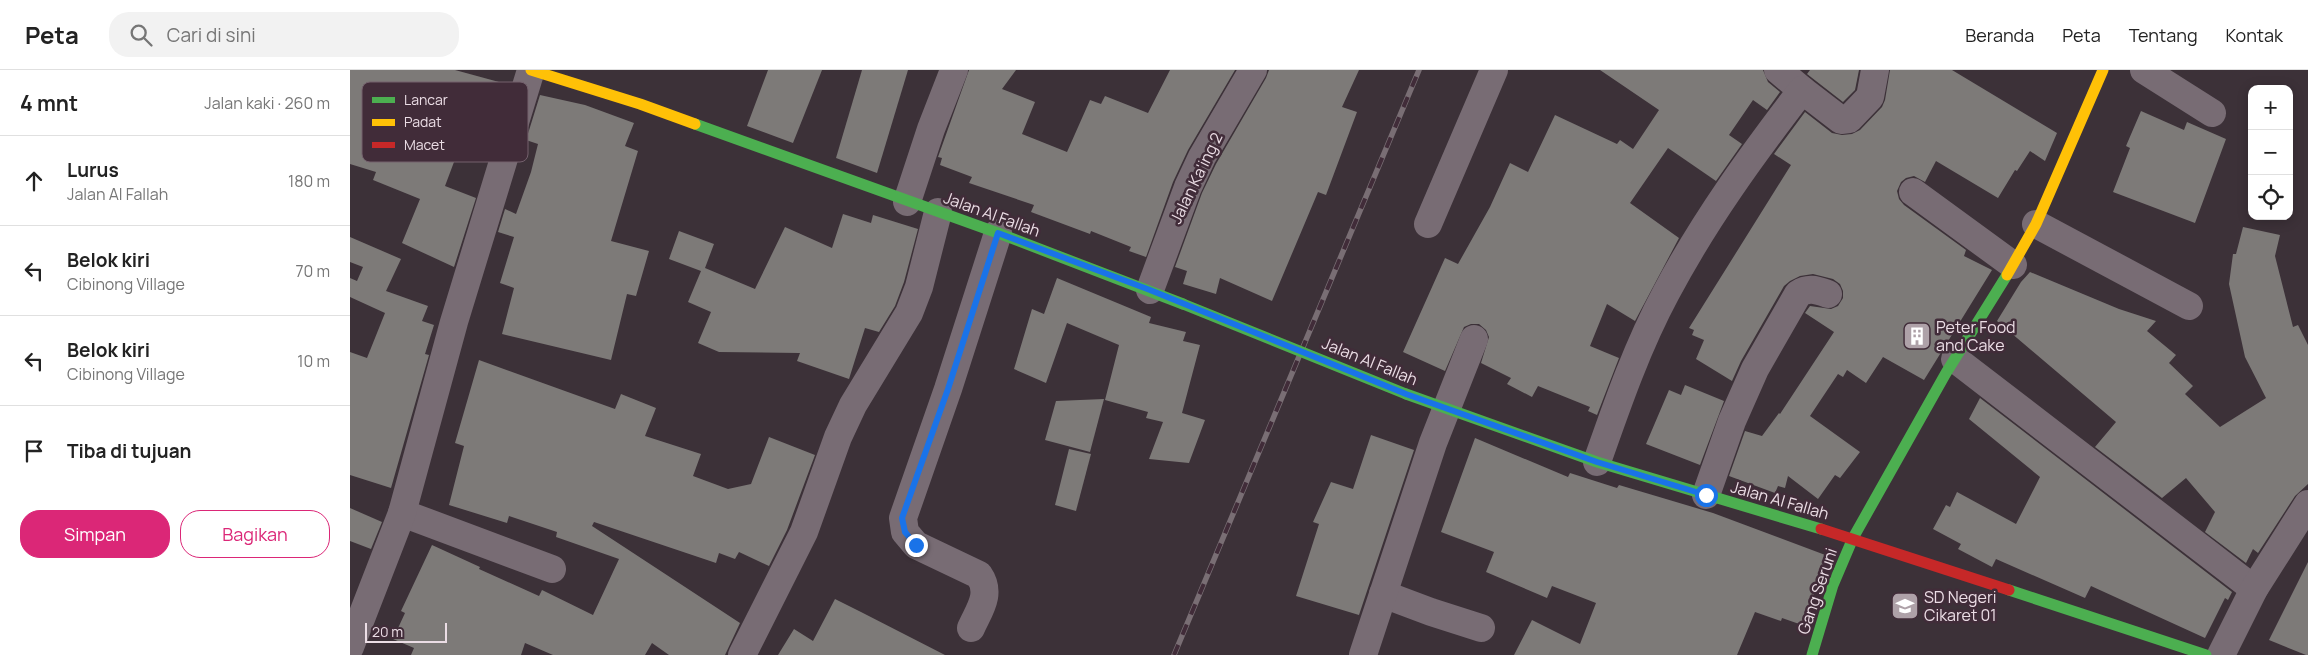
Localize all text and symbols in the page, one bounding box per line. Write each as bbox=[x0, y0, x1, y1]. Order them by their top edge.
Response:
search box bbox=[109, 12, 459, 57]
text: Peta bbox=[25, 18, 79, 51]
icon: search bbox=[127, 21, 155, 49]
text: Cari di sini bbox=[167, 22, 256, 48]
text: Beranda bbox=[1965, 23, 2034, 47]
text: Peta bbox=[2062, 23, 2101, 47]
text: Tentang bbox=[2129, 23, 2198, 47]
text: Kontak bbox=[2226, 23, 2283, 47]
legend bbox=[362, 82, 528, 162]
map controls bbox=[2248, 85, 2293, 220]
button: + bbox=[2248, 85, 2293, 130]
text: 4 mnt bbox=[20, 89, 78, 117]
text: Lancar bbox=[404, 90, 448, 109]
text: Jalan kaki · 260 m bbox=[204, 92, 330, 114]
text: Padat bbox=[404, 112, 442, 131]
street label: Jalan Ka'ing 2 bbox=[1164, 129, 1228, 227]
button: − bbox=[2248, 130, 2293, 175]
text: Macet bbox=[404, 135, 445, 154]
text: Lurus bbox=[67, 157, 119, 183]
icon: ahead bbox=[20, 167, 48, 195]
text: 180 m bbox=[288, 170, 330, 192]
button: locate bbox=[2248, 175, 2293, 220]
text: Jalan Al Fallah bbox=[67, 183, 168, 205]
street label: Jalan Al Fallah bbox=[941, 186, 1043, 242]
text: Belok kiri bbox=[67, 247, 150, 273]
icon: left bbox=[20, 257, 48, 285]
text: 70 m bbox=[295, 260, 330, 282]
text: Cibinong Village bbox=[67, 273, 185, 295]
place label: Peter Food and Cake bbox=[1936, 316, 2016, 356]
building icon: Peter Food and Cake bbox=[1902, 321, 1932, 351]
street label: Jalan Al Fallah bbox=[1319, 332, 1421, 390]
text: Belok kiri bbox=[67, 337, 150, 363]
icon: left bbox=[20, 347, 48, 375]
text: 10 m bbox=[297, 350, 330, 372]
text: Cibinong Village bbox=[67, 363, 185, 385]
icon: arrive bbox=[20, 437, 48, 465]
text: Tiba di tujuan bbox=[67, 438, 191, 464]
street label: Jalan Al Fallah bbox=[1728, 475, 1832, 525]
route start bbox=[1695, 484, 1718, 507]
button: Simpan bbox=[20, 510, 170, 558]
button: Bagikan bbox=[180, 510, 330, 558]
route end bbox=[905, 534, 928, 557]
street label: Gang Seruni bbox=[1792, 545, 1842, 637]
place label: SD Negeri Cikaret 01 bbox=[1924, 586, 1997, 626]
school or university icon: SD Negeri Cikaret 01 bbox=[1890, 591, 1920, 621]
scale bar bbox=[365, 620, 448, 643]
text: 20 m bbox=[372, 622, 403, 641]

